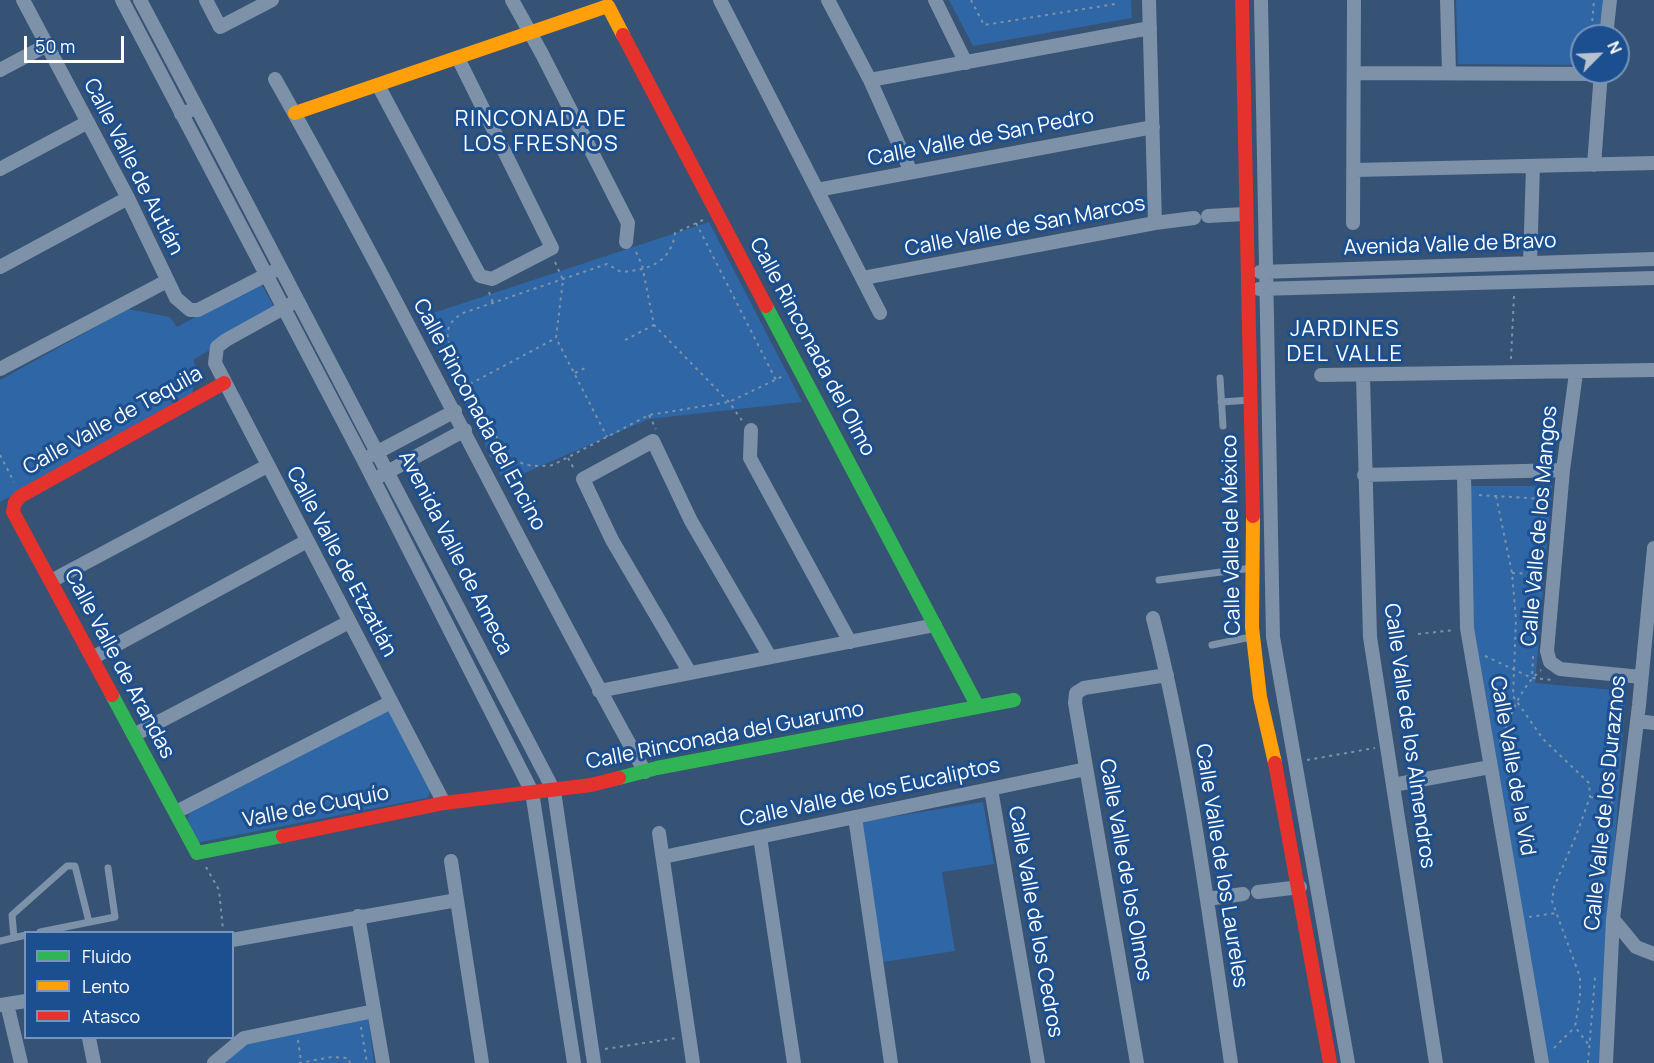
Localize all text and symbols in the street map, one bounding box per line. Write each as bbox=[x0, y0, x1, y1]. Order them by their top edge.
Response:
scale bar bbox=[27, 24, 128, 62]
north arrow bbox=[1570, 24, 1630, 84]
text: 50 m bbox=[35, 34, 75, 58]
text: N bbox=[1602, 38, 1627, 57]
street label: Calle Valle de Autlán bbox=[78, 74, 188, 260]
street label: Calle Valle de San Pedro bbox=[866, 104, 1096, 172]
district label: RINCONADA DE LOS FRESNOS bbox=[455, 107, 627, 158]
street label: Calle Valle de San Marcos bbox=[903, 191, 1147, 263]
street label: Avenida Valle de Bravo bbox=[1343, 229, 1557, 261]
street label: Calle Rinconada del Olmo bbox=[744, 233, 880, 461]
street label: Calle Rinconada del Encino bbox=[407, 295, 551, 535]
district label: JARDINES DEL VALLE bbox=[1286, 317, 1404, 368]
street label: Calle Valle de Tequila bbox=[19, 361, 207, 481]
street label: Calle Valle de los Mangos bbox=[1517, 405, 1563, 647]
street label: Calle Valle de México bbox=[1218, 434, 1246, 636]
street label: Avenida Valle de Ameca bbox=[393, 447, 517, 659]
street label: Calle Valle de Etzatlán bbox=[280, 463, 402, 661]
street label: Calle Valle de Arandas bbox=[58, 565, 180, 763]
street label: Calle Valle de los Almendros bbox=[1378, 602, 1440, 870]
street label: Calle Valle de la Vid bbox=[1484, 674, 1540, 858]
street label: Calle Valle de los Duraznos bbox=[1580, 674, 1632, 932]
street label: Calle Rinconada del Guarumo bbox=[584, 697, 866, 775]
street label: Calle Valle de los Laureles bbox=[1189, 742, 1253, 990]
street label: Calle Valle de los Eucaliptos bbox=[738, 753, 1002, 833]
street label: Calle Valle de los Olmos bbox=[1093, 757, 1157, 983]
street label: Valle de Cuquío bbox=[241, 780, 391, 834]
street label: Calle Valle de los Cedros bbox=[1002, 804, 1068, 1040]
legend bbox=[24, 931, 234, 1039]
text: Fluido bbox=[82, 944, 131, 968]
text: Lento bbox=[82, 974, 130, 998]
text: Atasco bbox=[82, 1004, 140, 1028]

